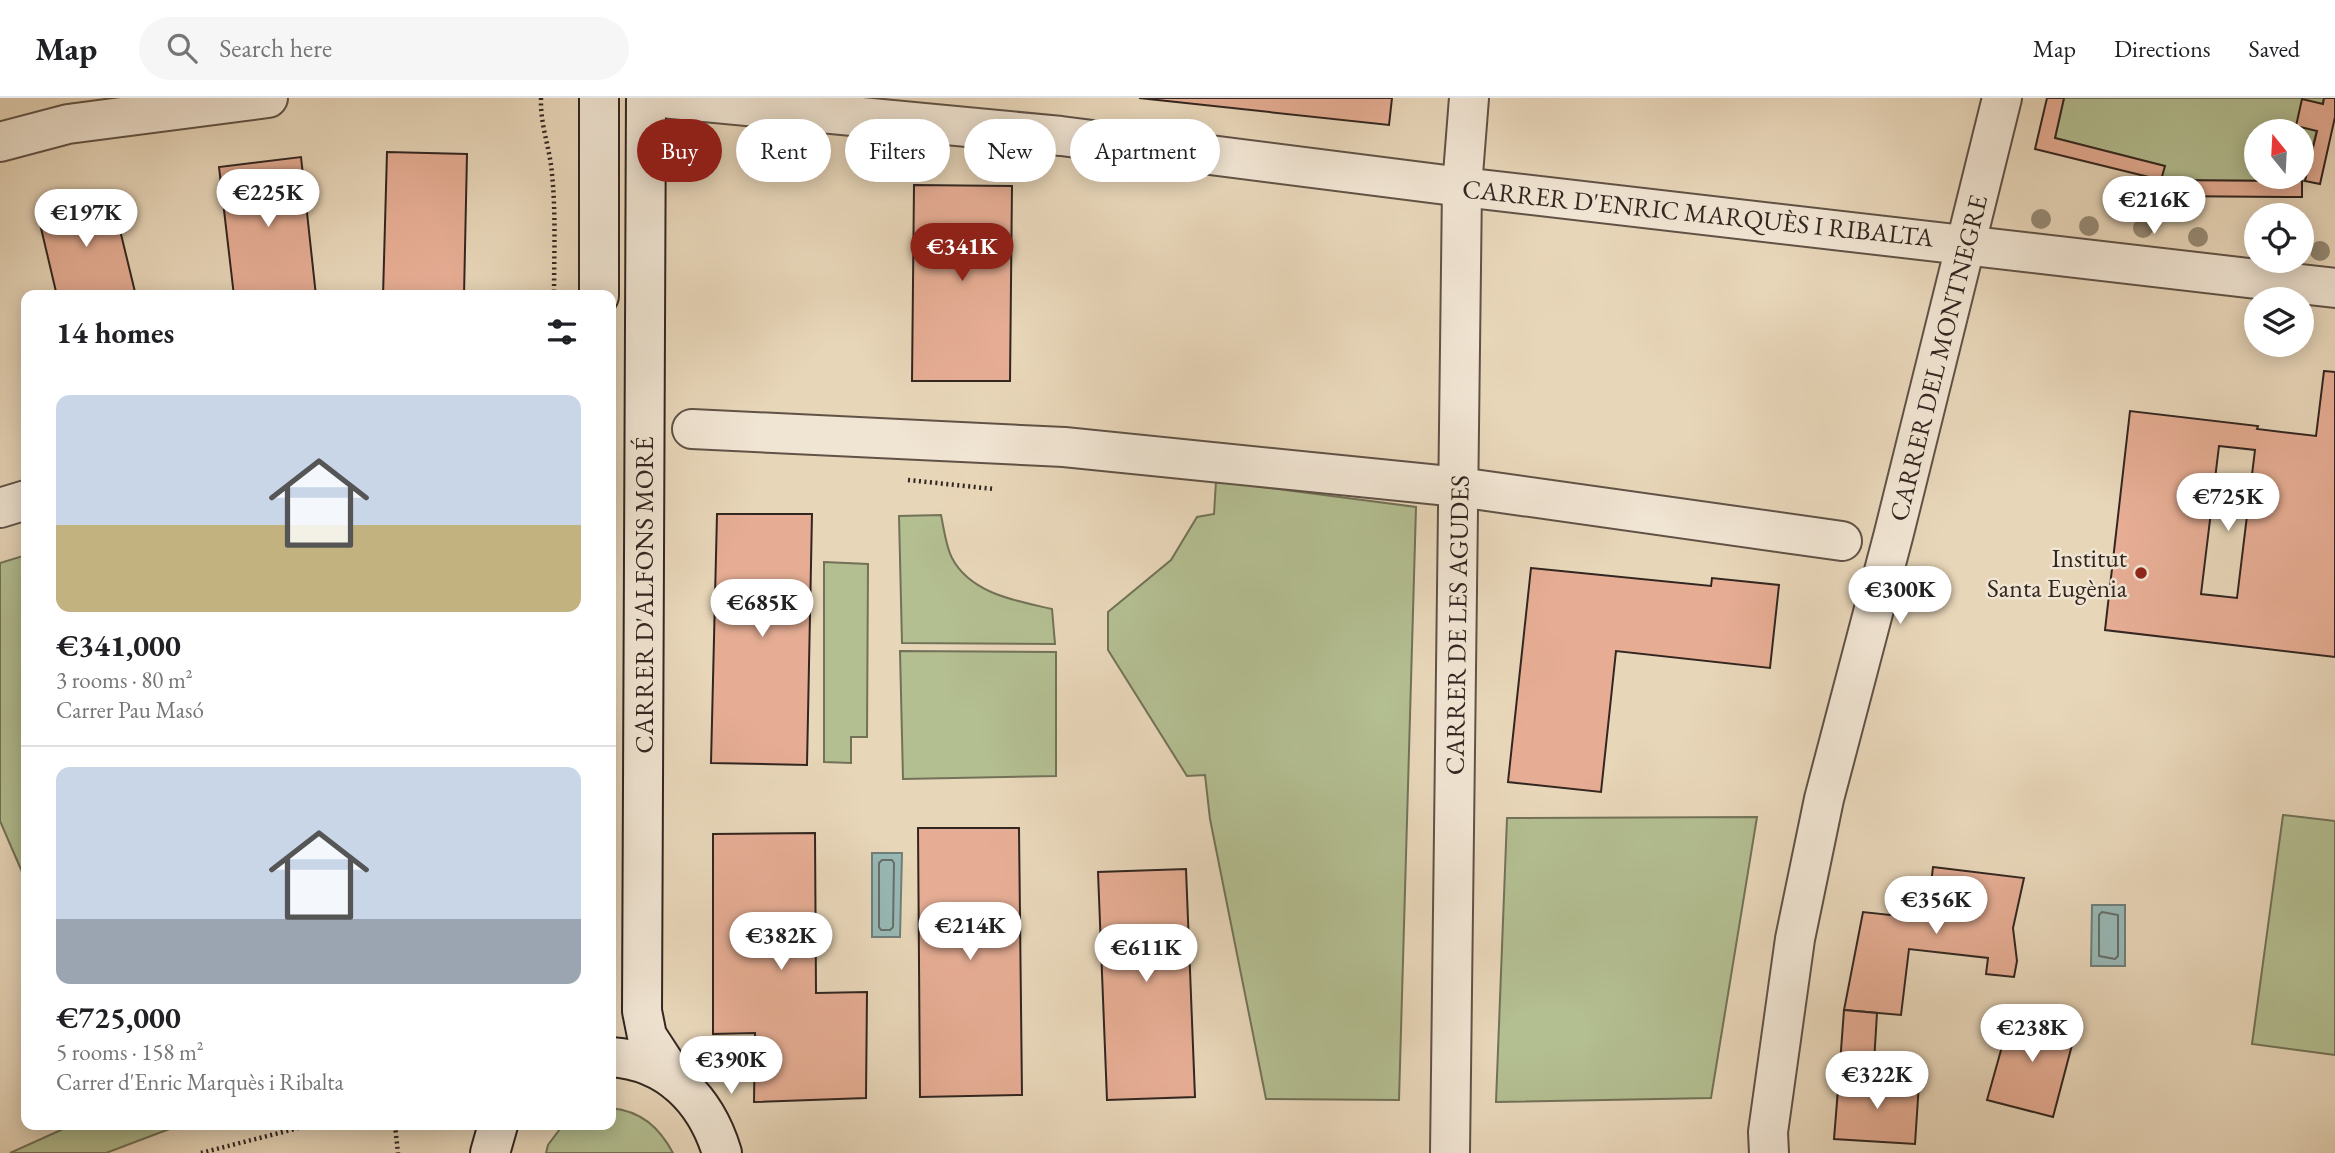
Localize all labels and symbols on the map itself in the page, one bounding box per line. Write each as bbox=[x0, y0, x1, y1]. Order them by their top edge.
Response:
north arrow bbox=[2244, 119, 2314, 189]
pin: €225K bbox=[219, 170, 317, 229]
street label: CARRER D'ENRIC MARQUÈS I RIBALTA bbox=[1461, 171, 1936, 255]
pin: €216K bbox=[2105, 176, 2203, 236]
pin: €197K bbox=[37, 190, 135, 249]
street label: CARRER DEL MONTNEGRE bbox=[1881, 191, 1995, 525]
pin: €341K bbox=[913, 223, 1011, 283]
street label: CARRER D'ALFONS MORÉ bbox=[627, 436, 661, 754]
pin: €725K bbox=[2179, 474, 2277, 533]
street label: CARRER DE LES AGUDES bbox=[1437, 475, 1477, 775]
place label: Institut Santa Eugènia bbox=[1987, 541, 2128, 605]
marker: Institut Santa Eugènia bbox=[2133, 565, 2149, 581]
pin: €300K bbox=[1851, 566, 1949, 626]
pin: €685K bbox=[713, 580, 811, 639]
pin: €356K bbox=[1887, 876, 1985, 936]
pin: €214K bbox=[921, 902, 1019, 962]
pin: €382K bbox=[732, 912, 830, 972]
pin: €611K bbox=[1097, 924, 1195, 984]
pin: €238K bbox=[1983, 1004, 2081, 1064]
pin: €390K bbox=[682, 1037, 780, 1096]
pin: €322K bbox=[1828, 1052, 1926, 1111]

